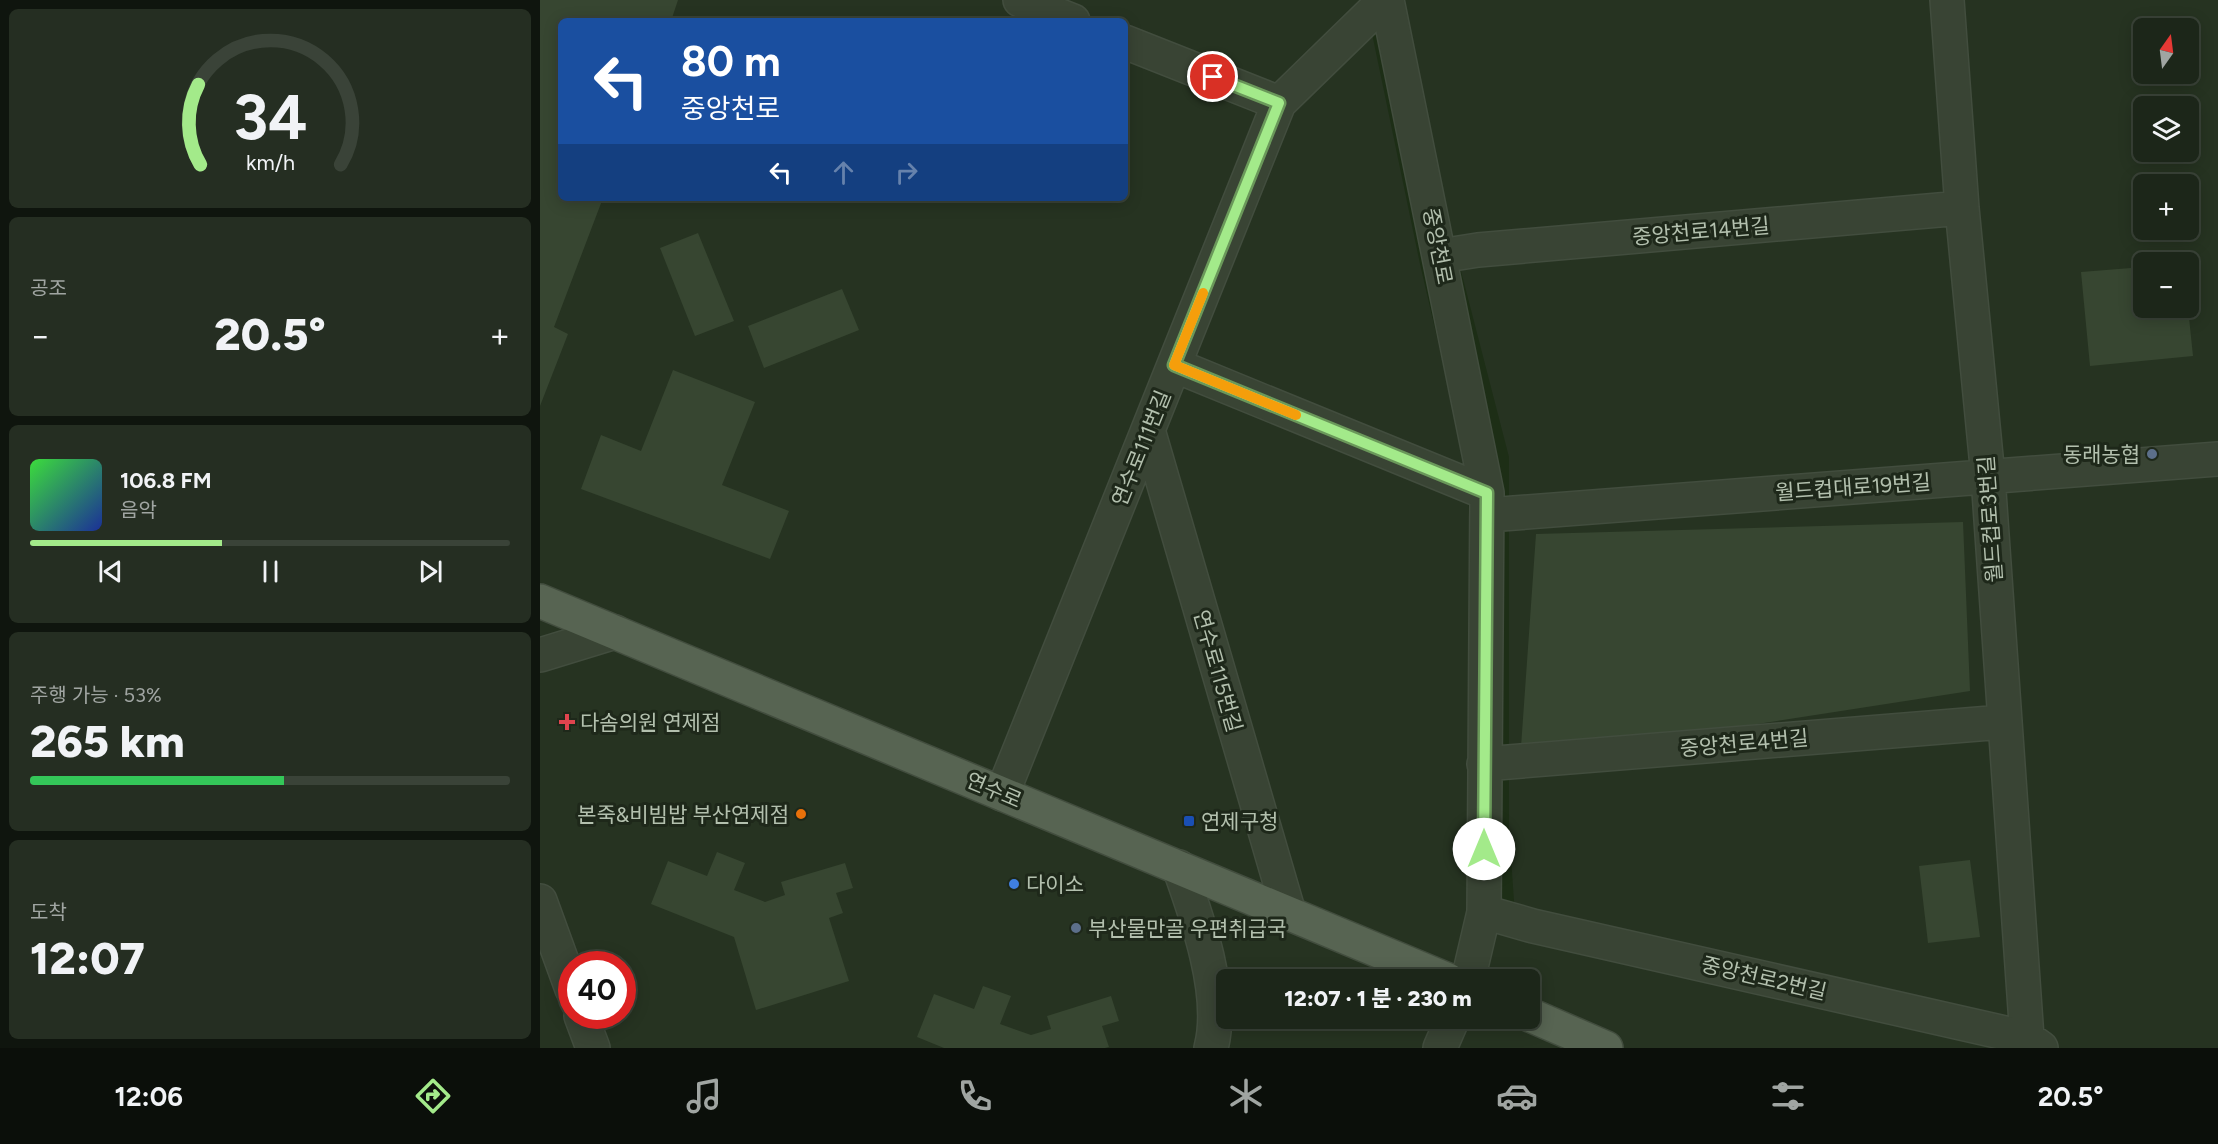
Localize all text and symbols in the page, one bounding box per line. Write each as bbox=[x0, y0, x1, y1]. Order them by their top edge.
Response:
north arrow bbox=[2133, 18, 2199, 84]
map controls bbox=[2133, 18, 2199, 318]
text: 80 m bbox=[681, 36, 781, 87]
icon: left bbox=[582, 42, 660, 120]
pin bbox=[1187, 51, 1238, 102]
icon: arrive bbox=[1196, 60, 1229, 93]
text: 34 bbox=[233, 81, 307, 156]
text: 중앙천로 bbox=[681, 92, 780, 125]
button: layers bbox=[2133, 96, 2199, 162]
text: km/h bbox=[246, 151, 294, 176]
icon: left bbox=[764, 156, 797, 189]
icon: ahead bbox=[827, 156, 860, 189]
icon: right bbox=[890, 156, 923, 189]
button: + bbox=[2133, 174, 2199, 240]
street label: 중앙천로 bbox=[1418, 206, 1458, 286]
street label: 중앙천로14번길 bbox=[1631, 213, 1771, 249]
button: − bbox=[2133, 252, 2199, 318]
text: 공조 bbox=[30, 276, 67, 300]
text: 20.5° bbox=[214, 307, 326, 361]
text: − bbox=[30, 316, 51, 355]
text: + bbox=[489, 316, 510, 355]
street label: 연수로111번길 bbox=[1106, 386, 1176, 510]
place label: 동래농협 bbox=[2063, 442, 2140, 467]
marker: 동래농협 bbox=[2145, 447, 2159, 461]
street label: 월드컵로3번길 bbox=[1973, 455, 2007, 583]
text: 106.8 FM bbox=[120, 467, 212, 494]
street label: 월드컵대로19번길 bbox=[1774, 469, 1932, 505]
text: 음악 bbox=[120, 498, 157, 522]
icon: previous bbox=[94, 555, 127, 588]
icon: pause bbox=[254, 555, 287, 588]
icon: next bbox=[414, 555, 447, 588]
street label: 연수로115번길 bbox=[1189, 607, 1247, 735]
text: 주행 가능 · 53% bbox=[30, 683, 162, 707]
place label: 다솜의원 연제점 bbox=[580, 710, 720, 735]
marker: 다솜의원 연제점 bbox=[558, 713, 576, 731]
text: 265 km bbox=[30, 714, 185, 768]
street label: 중앙천로4번길 bbox=[1679, 725, 1809, 761]
street label: 연수로 bbox=[962, 767, 1026, 813]
place label: 본죽&비빔밥 부산연제점 bbox=[577, 802, 789, 827]
marker: 본죽&비빔밥 부산연제점 bbox=[794, 807, 808, 821]
place label: 연제구청 bbox=[1201, 809, 1278, 834]
marker: 연제구청 bbox=[1182, 814, 1196, 828]
position arrow bbox=[1452, 817, 1516, 881]
place label: 다이소 bbox=[1026, 872, 1084, 897]
marker: 다이소 bbox=[1007, 877, 1021, 891]
text: 도착 bbox=[30, 900, 67, 924]
place label: 부산물만골 우편취급국 bbox=[1088, 916, 1286, 941]
marker: 부산물만골 우편취급국 bbox=[1069, 921, 1083, 935]
text: 12:07 bbox=[30, 931, 145, 985]
speed limit sign: 40 bbox=[558, 951, 636, 1029]
street label: 중앙천로2번길 bbox=[1699, 951, 1829, 1005]
text: 12:07 · 1 분 · 230 m bbox=[1284, 985, 1472, 1012]
icon: directions bbox=[412, 1075, 454, 1117]
icon: music bbox=[683, 1075, 725, 1117]
icon: phone bbox=[954, 1075, 996, 1117]
icon: climate bbox=[1225, 1075, 1267, 1117]
icon: car bbox=[1496, 1075, 1538, 1117]
icon: filters bbox=[1767, 1075, 1809, 1117]
text: 12:06 bbox=[114, 1080, 183, 1113]
text: 20.5° bbox=[2038, 1080, 2103, 1113]

